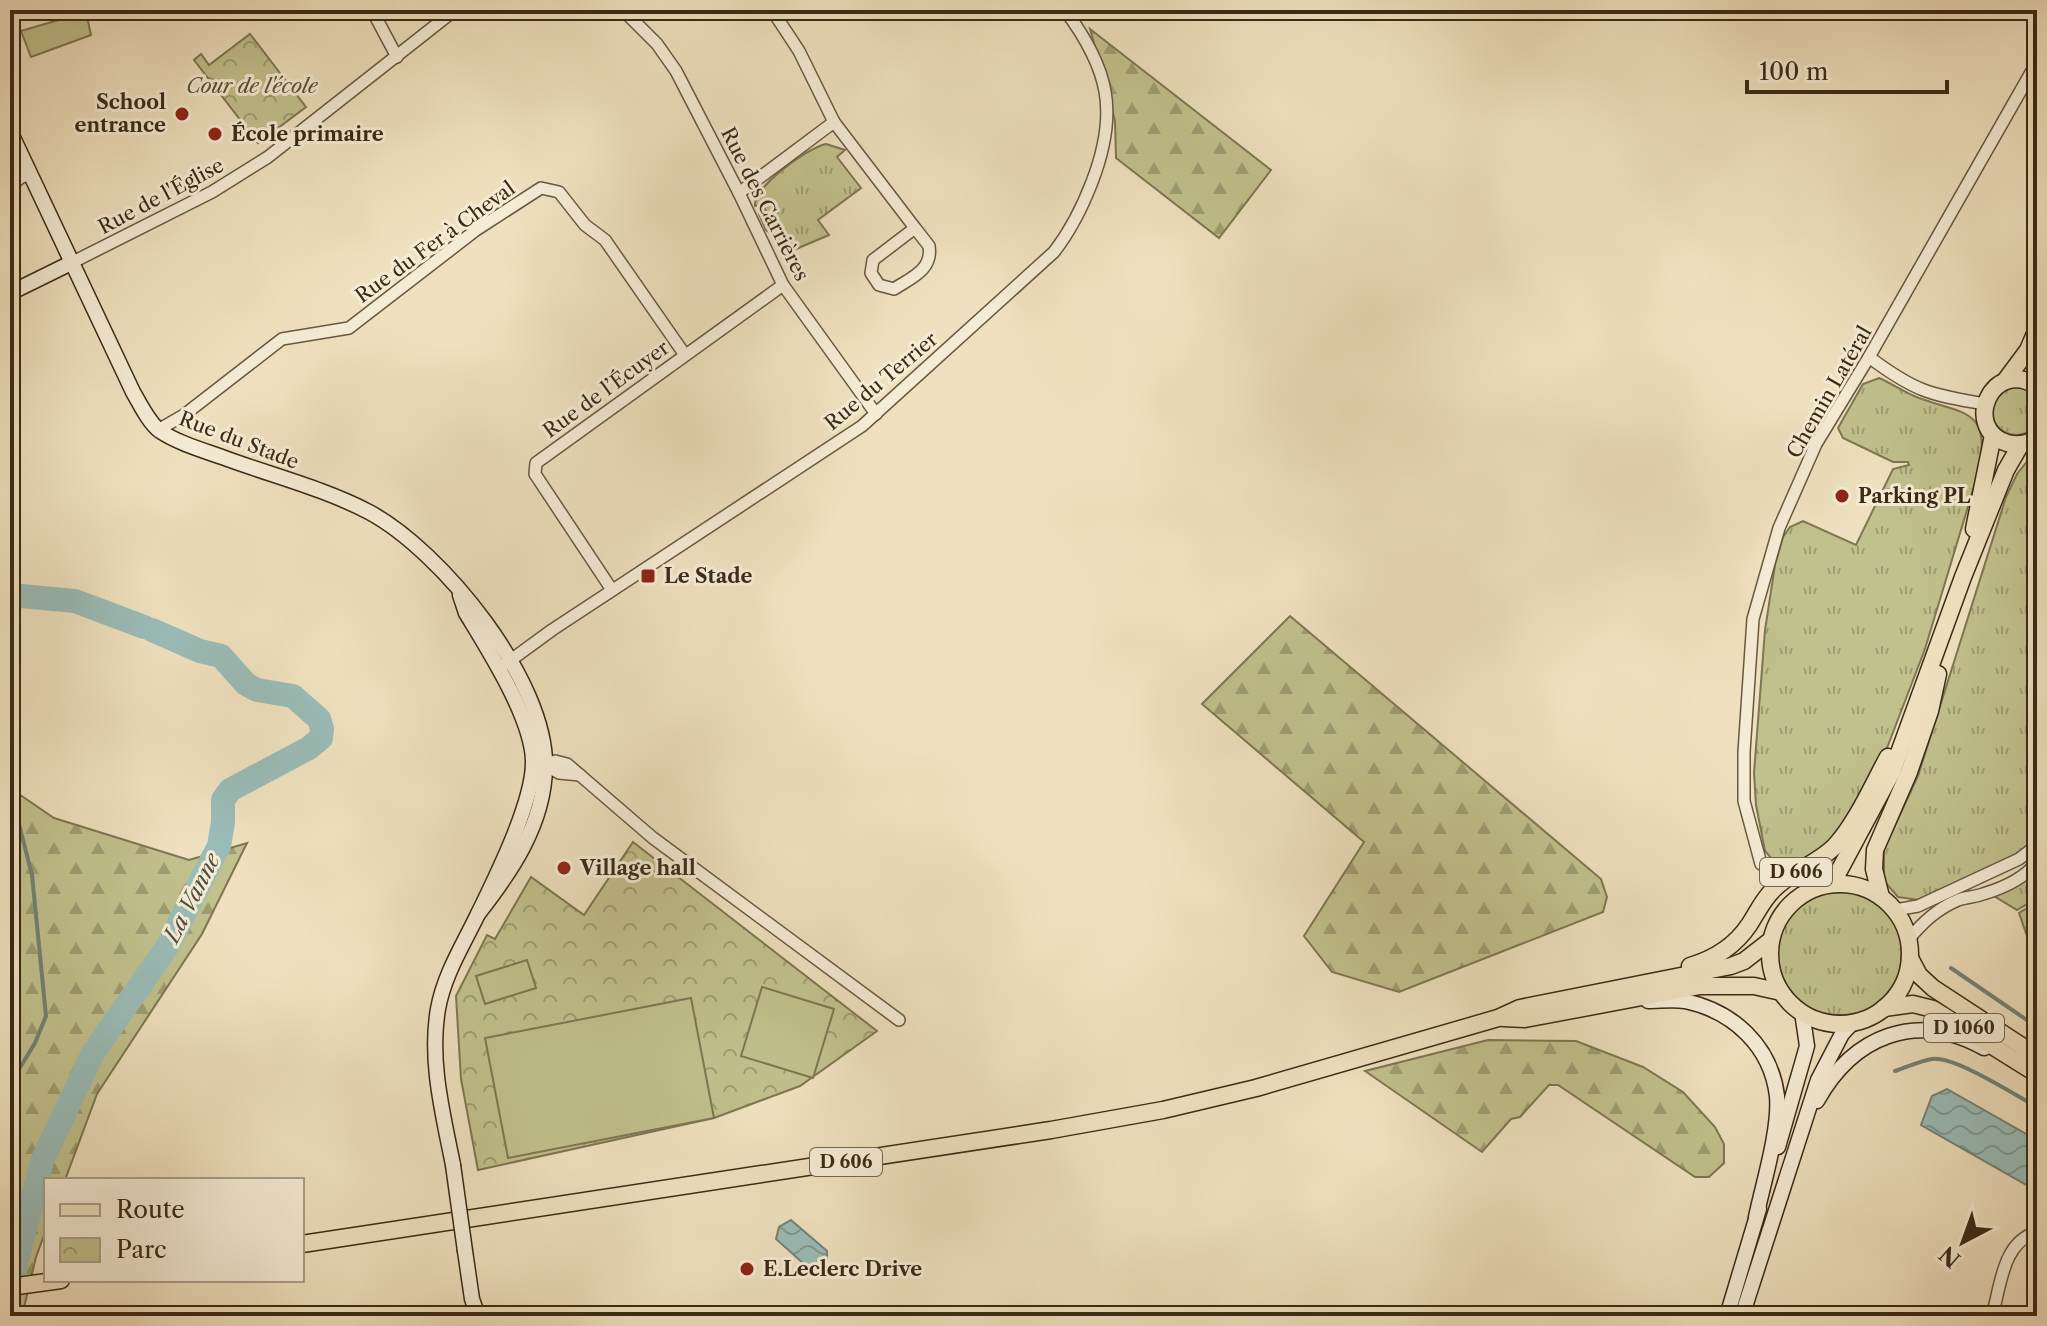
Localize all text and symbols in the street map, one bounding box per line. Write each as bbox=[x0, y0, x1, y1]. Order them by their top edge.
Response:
scale bar bbox=[1747, 44, 1947, 94]
text: 100 m bbox=[1759, 57, 1828, 86]
park label: Cour de l'école bbox=[186, 74, 319, 98]
place label: School entrance bbox=[75, 90, 166, 137]
marker: School entrance bbox=[173, 105, 191, 123]
place label: École primaire bbox=[231, 121, 384, 146]
street label: Rue des Carrières bbox=[716, 123, 814, 285]
marker: École primaire bbox=[206, 125, 224, 143]
street label: Rue de l'Église bbox=[94, 152, 228, 239]
street label: Rue du Fer à Cheval bbox=[351, 176, 519, 308]
street label: Chemin Latéral bbox=[1781, 322, 1877, 462]
street label: Rue du Terrier bbox=[820, 327, 943, 435]
street label: Rue de l’Écuyer bbox=[538, 334, 674, 443]
street label: Rue du Stade bbox=[176, 406, 302, 474]
place label: Parking PL bbox=[1858, 484, 1971, 508]
marker: Parking PL bbox=[1833, 487, 1851, 505]
place label: Le Stade bbox=[664, 564, 753, 588]
marker: Le Stade bbox=[639, 567, 657, 585]
water label: La Vanne bbox=[157, 848, 227, 949]
place label: Village hall bbox=[579, 856, 696, 880]
road number: D 606 bbox=[1760, 858, 1832, 886]
marker: Village hall bbox=[555, 859, 573, 877]
road number: D 1060 bbox=[1924, 1014, 2004, 1042]
road number: D 606 bbox=[810, 1148, 882, 1176]
legend bbox=[44, 1178, 304, 1282]
text: Route bbox=[116, 1195, 185, 1224]
north arrow bbox=[1923, 1202, 2003, 1282]
text: Parc bbox=[116, 1235, 167, 1264]
text: N bbox=[1934, 1240, 1966, 1273]
place label: E.Leclerc Drive bbox=[763, 1257, 922, 1281]
marker: E.Leclerc Drive bbox=[738, 1260, 756, 1278]

